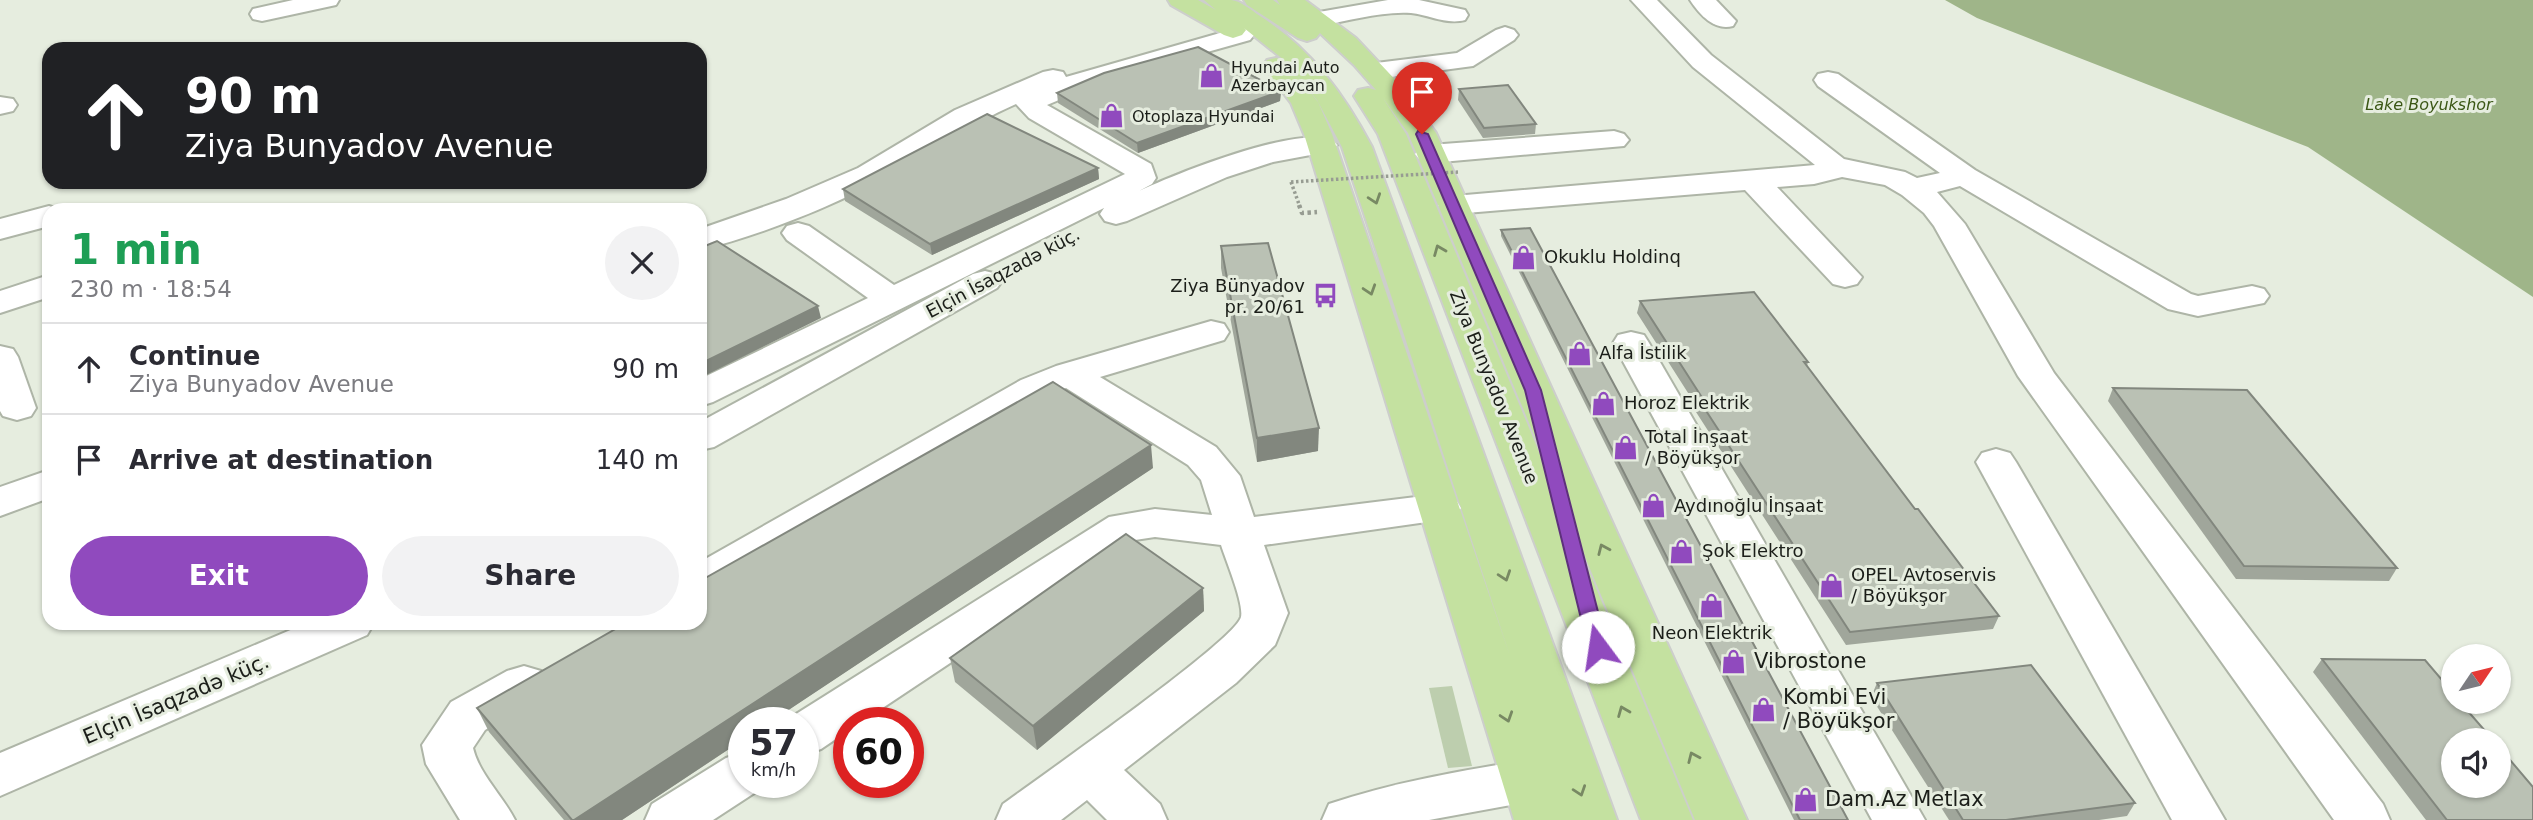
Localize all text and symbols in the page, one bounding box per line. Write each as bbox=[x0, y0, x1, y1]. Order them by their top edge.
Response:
place label: Hyundai Auto Azerbaycan bbox=[1231, 58, 1339, 95]
shop icon: Hyundai Auto Azerbaycan bbox=[1197, 62, 1225, 90]
pin bbox=[1392, 62, 1452, 134]
text: 90 m bbox=[185, 68, 321, 125]
icon: ahead bbox=[70, 70, 161, 161]
icon: arrive bbox=[1403, 73, 1441, 111]
water label: Lake Boyukshor bbox=[2365, 95, 2494, 114]
shop icon: Otoplaza Hyundai bbox=[1098, 102, 1126, 130]
place label: Otoplaza Hyundai bbox=[1132, 107, 1275, 126]
text: Ziya Bunyadov Avenue bbox=[185, 127, 553, 165]
one-way arrow bbox=[1367, 192, 1381, 205]
street label: Elçin İsaqzadə küç. bbox=[922, 223, 1083, 322]
text: 1 min bbox=[70, 225, 202, 274]
button: close bbox=[605, 226, 679, 300]
shop icon: Okuklu Holdinq bbox=[1510, 243, 1538, 271]
one-way arrow bbox=[1433, 244, 1447, 256]
place label: Okuklu Holdinq bbox=[1544, 246, 1681, 267]
place label: Ziya Bünyadov pr. 20/61 bbox=[1170, 275, 1305, 317]
text: 230 m · 18:54 bbox=[70, 276, 232, 302]
bus stop icon: Ziya Bünyadov pr. 20/61 bbox=[1311, 282, 1339, 310]
one-way arrow bbox=[1362, 283, 1376, 296]
street label: Ziya Bunyadov Avenue bbox=[1446, 287, 1543, 487]
shop icon: Alfa İstilik bbox=[1565, 339, 1593, 367]
text: Continue bbox=[129, 341, 260, 371]
place label: Alfa İstilik bbox=[1599, 342, 1687, 363]
icon: ahead bbox=[70, 350, 108, 388]
text: 90 m bbox=[612, 354, 679, 384]
text: Ziya Bunyadov Avenue bbox=[129, 371, 394, 397]
shop icon: Horoz Elektrik bbox=[1590, 389, 1618, 417]
place label: Horoz Elektrik bbox=[1624, 392, 1750, 413]
place label: Total İnşaat / Böyükşor bbox=[1644, 426, 1748, 468]
shop icon: Total İnşaat / Böyükşor bbox=[1611, 433, 1639, 461]
icon: arrive bbox=[70, 441, 108, 479]
text: Arrive at destination bbox=[129, 445, 433, 475]
text: 140 m bbox=[596, 445, 679, 475]
shop icon: Aydınoğlu İnşaat bbox=[1640, 492, 1668, 520]
place label: Aydınoğlu İnşaat bbox=[1674, 495, 1823, 516]
button: Exit bbox=[70, 536, 368, 616]
button: Share bbox=[382, 536, 679, 616]
shop icon: Şok Elektro bbox=[1668, 537, 1696, 565]
place label: Şok Elektro bbox=[1702, 540, 1804, 561]
one-way arrow bbox=[1597, 544, 1611, 556]
place label: OPEL Avtoservis / Böyükşor bbox=[1851, 564, 1996, 606]
one-way arrow bbox=[1497, 570, 1511, 582]
shop icon: OPEL Avtoservis / Böyükşor bbox=[1817, 571, 1845, 599]
shop icon: Neon Elektrik bbox=[1698, 592, 1726, 620]
position arrow bbox=[1561, 610, 1635, 684]
place label: Neon Elektrik bbox=[1652, 622, 1773, 643]
north arrow bbox=[2441, 644, 2511, 714]
map controls bbox=[2441, 644, 2511, 798]
shop icon: Vibrostone bbox=[1720, 647, 1748, 675]
street label: Elçin İsaqzadə küç. bbox=[79, 648, 273, 749]
place label: Vibrostone bbox=[1754, 649, 1866, 673]
place label: Kombi Evi / Böyükşor bbox=[1783, 685, 1895, 733]
shop icon: Kombi Evi / Böyükşor bbox=[1749, 695, 1777, 723]
one-way arrow bbox=[1618, 706, 1632, 718]
speed limit sign: 60 bbox=[833, 707, 924, 798]
one-way arrow bbox=[1498, 710, 1513, 722]
text: 57 bbox=[749, 723, 798, 763]
button: sound bbox=[2441, 728, 2511, 798]
one-way arrow bbox=[1688, 752, 1702, 764]
text: km/h bbox=[751, 759, 796, 780]
one-way arrow bbox=[1572, 784, 1586, 796]
shop icon: Dam.Az Metlax bbox=[1791, 785, 1819, 813]
place label: Dam.Az Metlax bbox=[1825, 787, 1984, 811]

